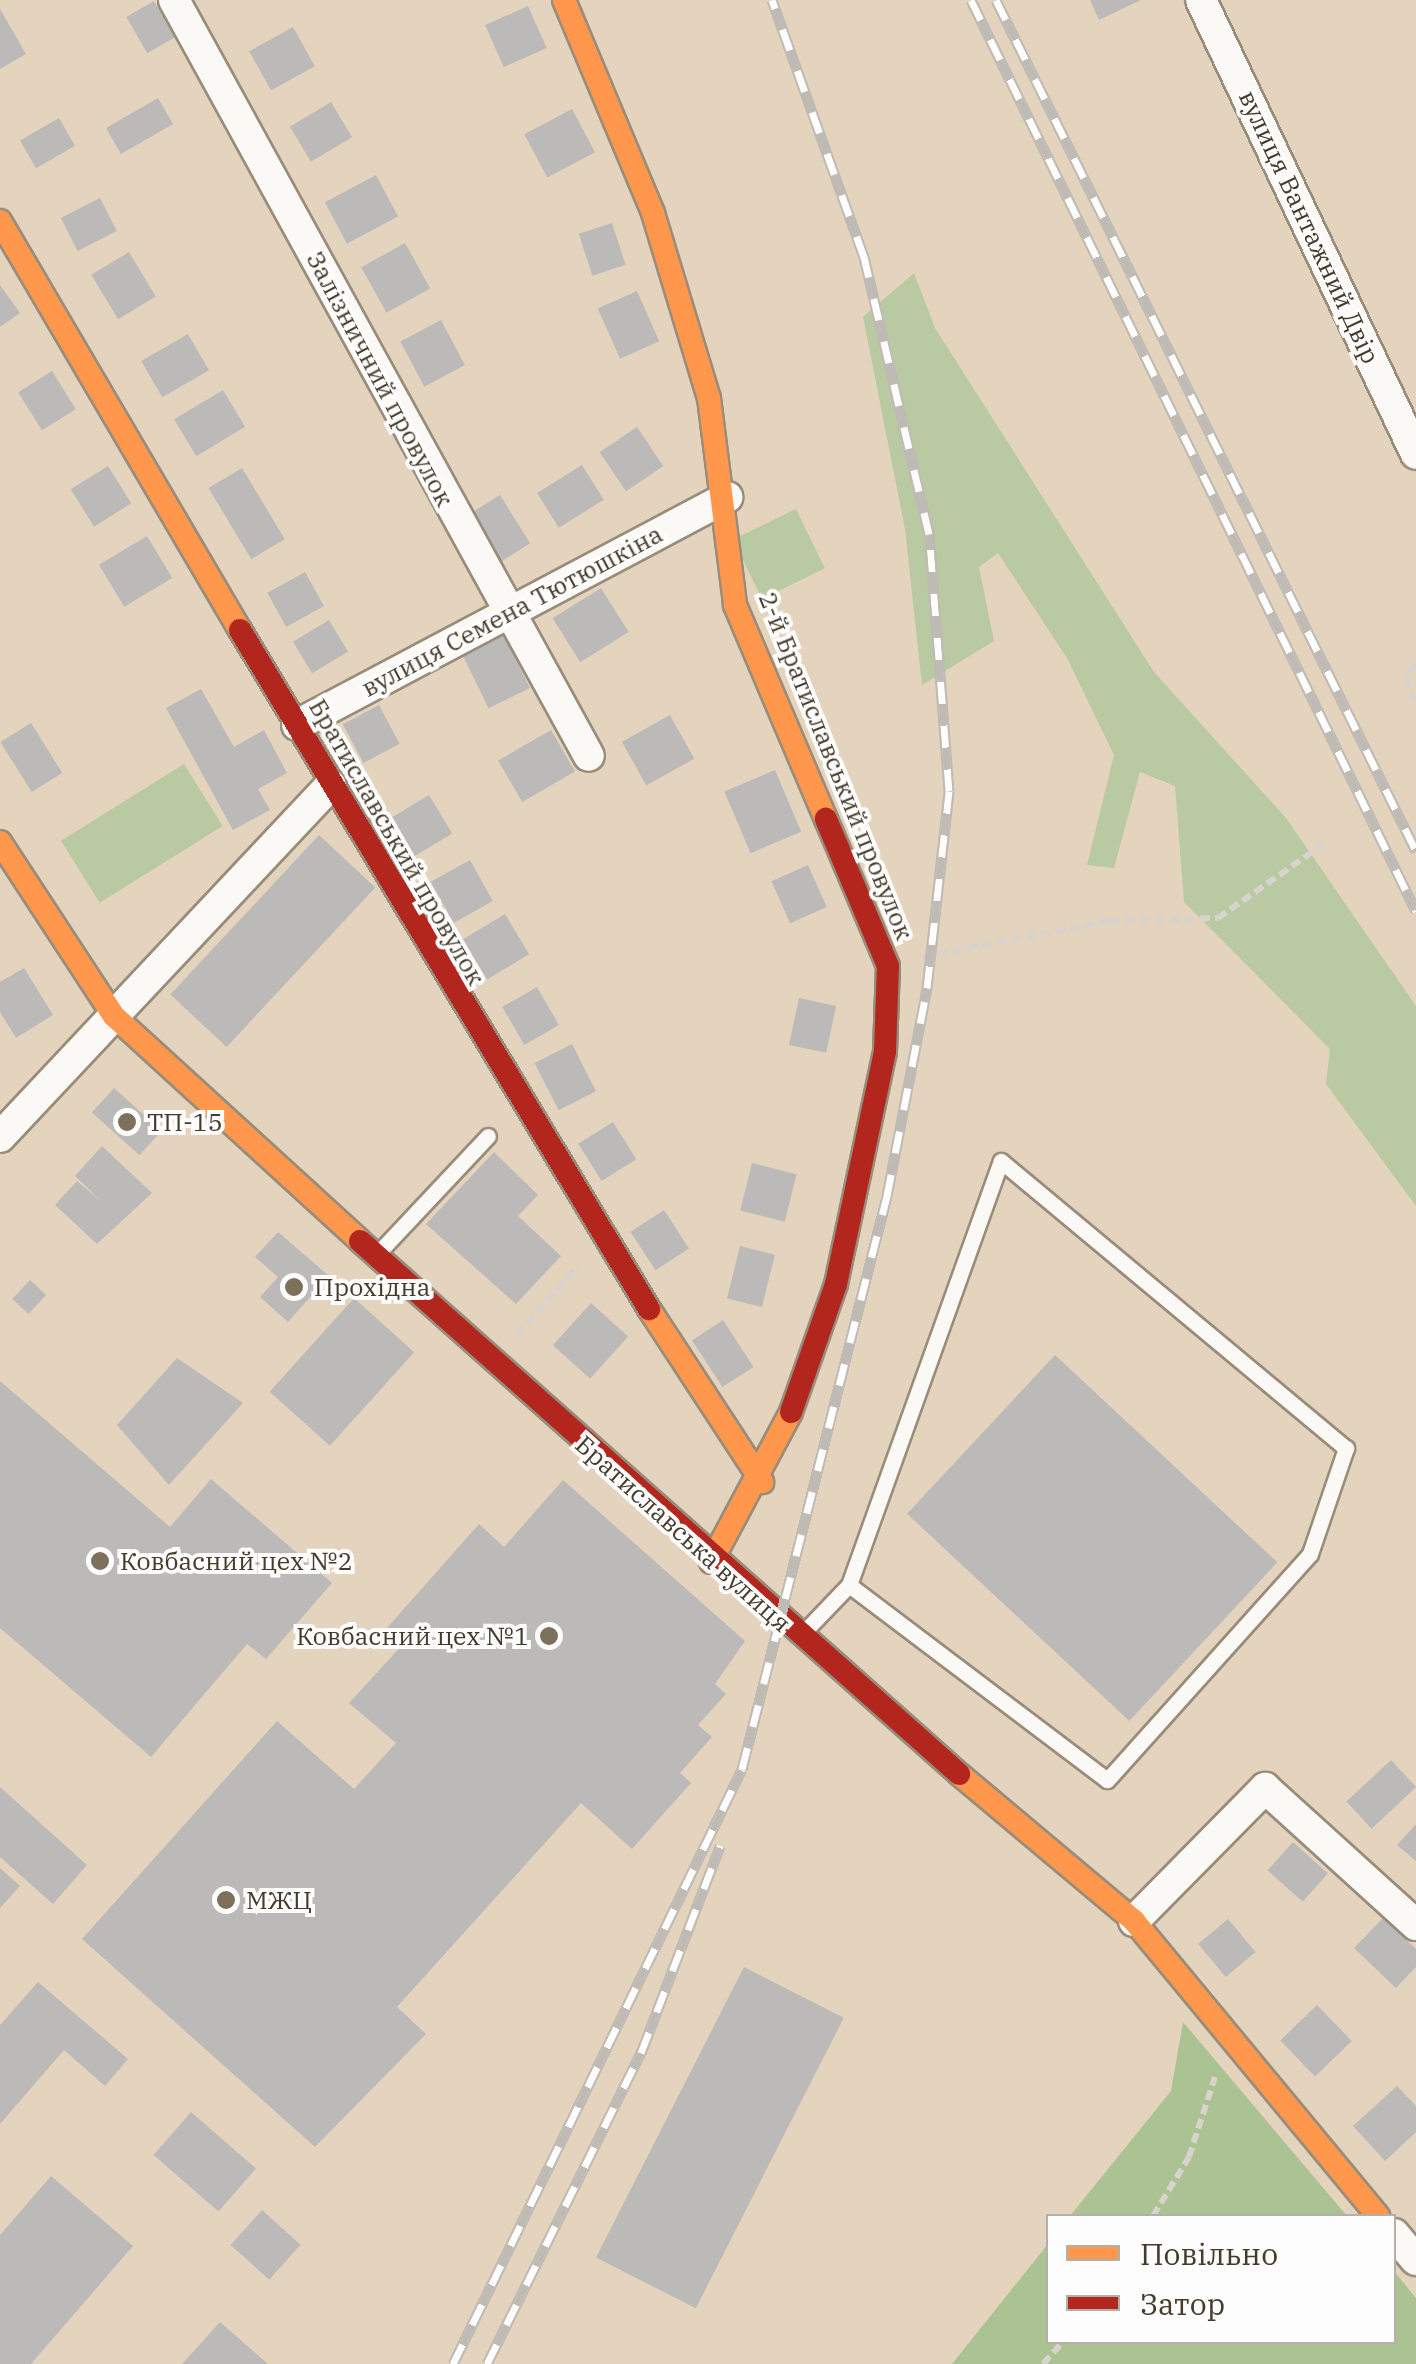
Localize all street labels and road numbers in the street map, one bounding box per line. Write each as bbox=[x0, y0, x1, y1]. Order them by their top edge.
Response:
street label: вулиця Вантажний Двір bbox=[1232, 86, 1386, 368]
street label: Залізничний провулок bbox=[300, 246, 460, 512]
street label: вулиця Семена Тютюшкіна bbox=[357, 519, 667, 703]
street label: 2-й Братиславський провулок bbox=[752, 588, 920, 944]
street label: Братиславський провулок bbox=[303, 694, 491, 990]
street label: Братиславська вулиця bbox=[569, 1430, 797, 1638]

